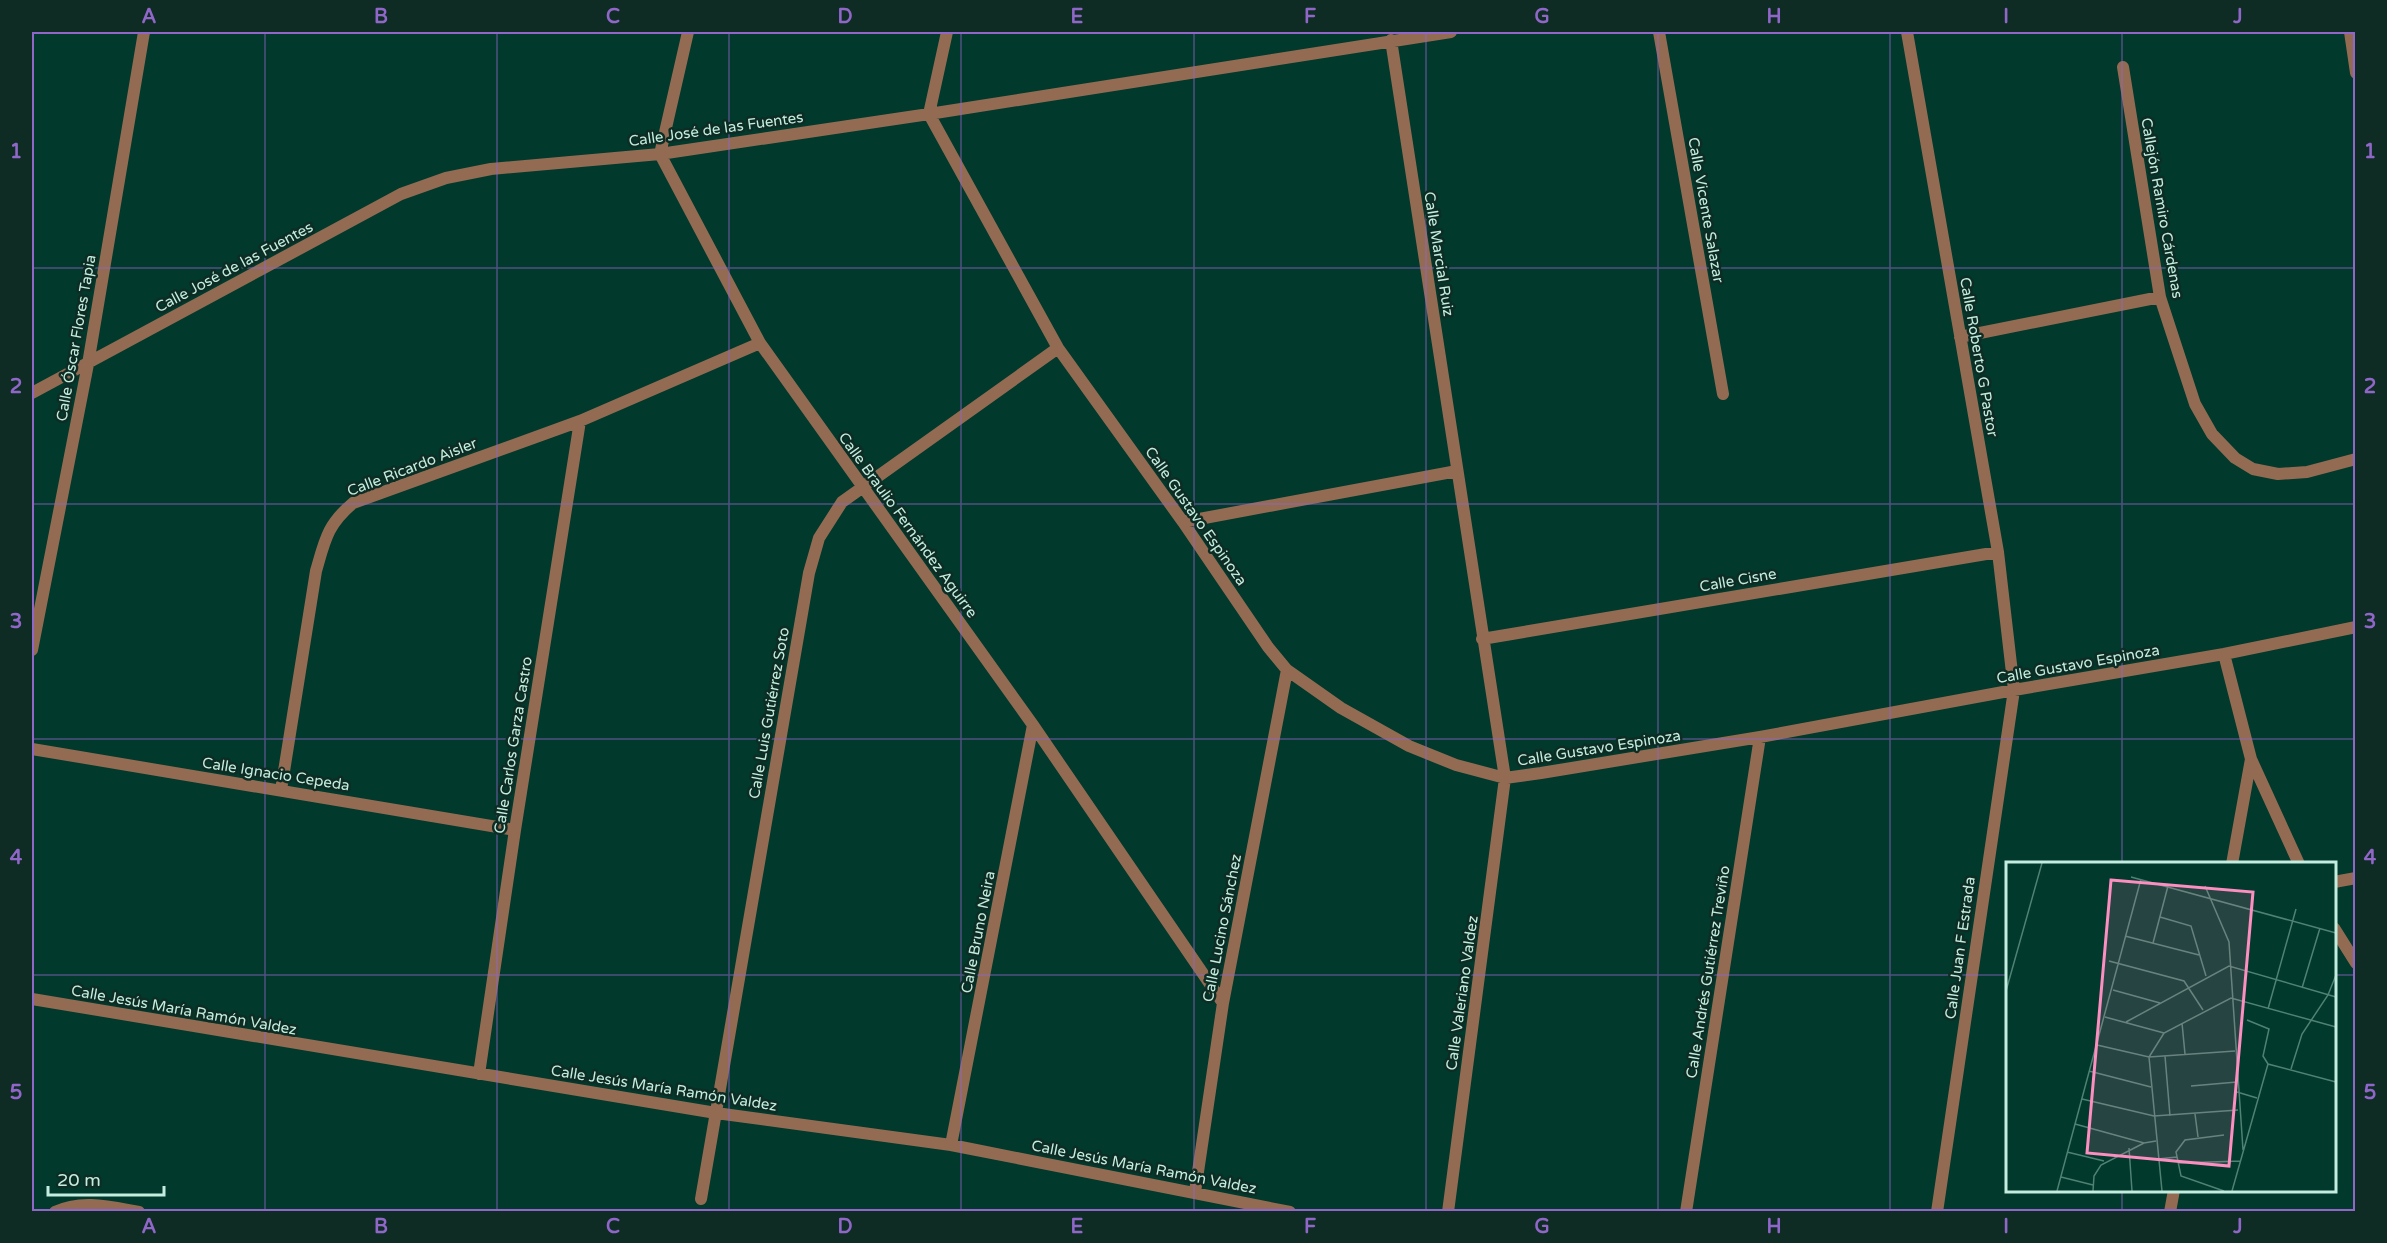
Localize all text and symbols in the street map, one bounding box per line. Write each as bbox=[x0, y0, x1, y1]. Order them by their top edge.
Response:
text: A bbox=[142, 5, 157, 29]
text: B bbox=[374, 5, 388, 29]
text: C bbox=[606, 5, 620, 29]
text: D bbox=[837, 5, 853, 29]
text: E bbox=[1071, 5, 1084, 29]
text: F bbox=[1304, 5, 1316, 29]
text: G bbox=[1534, 5, 1550, 29]
text: H bbox=[1766, 5, 1782, 29]
text: I bbox=[2003, 5, 2009, 29]
text: J bbox=[2232, 5, 2243, 29]
street label: Calle José de las Fuentes bbox=[628, 108, 804, 150]
street label: Callejón Ramiro Cárdenas bbox=[2137, 116, 2187, 300]
street label: Calle Vicente Salazar bbox=[1684, 136, 1728, 284]
text: 1 bbox=[10, 140, 22, 164]
text: 1 bbox=[2364, 140, 2376, 164]
street label: Calle Marcial Ruiz bbox=[1420, 190, 1458, 318]
street label: Calle José de las Fuentes bbox=[152, 218, 316, 316]
street label: Calle Óscar Flores Tapia bbox=[52, 253, 100, 423]
street label: Calle Roberto G Pastor bbox=[1956, 276, 2002, 439]
text: 2 bbox=[10, 375, 22, 399]
text: 2 bbox=[2364, 375, 2376, 399]
street label: Calle Braulio Fernández Aguirre bbox=[835, 429, 981, 621]
street label: Calle Ricardo Aisler bbox=[345, 434, 480, 500]
street label: Calle Gustavo Espinoza bbox=[1141, 443, 1251, 589]
street label: Calle Cisne bbox=[1698, 564, 1778, 596]
text: 3 bbox=[10, 610, 22, 634]
text: 3 bbox=[2364, 610, 2376, 634]
street label: Calle Luis Gutiérrez Soto bbox=[745, 626, 793, 800]
street label: Calle Gustavo Espinoza bbox=[1995, 641, 2161, 687]
street label: Calle Carlos Garza Castro bbox=[490, 655, 536, 835]
street label: Calle Gustavo Espinoza bbox=[1516, 726, 1682, 770]
street label: Calle Ignacio Cepeda bbox=[201, 753, 351, 795]
text: 4 bbox=[10, 846, 23, 870]
text: 4 bbox=[2364, 846, 2377, 870]
street label: Calle Lucino Sánchez bbox=[1199, 853, 1245, 1003]
inset map bbox=[2006, 862, 2336, 1192]
street label: Calle Andrés Gutiérrez Treviño bbox=[1682, 864, 1734, 1080]
street label: Calle Bruno Neira bbox=[957, 869, 999, 995]
street label: Calle Juan F Estrada bbox=[1941, 876, 1979, 1020]
street label: Calle Valeriano Valdez bbox=[1442, 914, 1482, 1072]
street label: Calle Jesús María Ramón Valdez bbox=[70, 981, 298, 1039]
street label: Calle Jesús María Ramón Valdez bbox=[550, 1061, 778, 1115]
text: 5 bbox=[10, 1081, 22, 1105]
text: 5 bbox=[2364, 1081, 2376, 1105]
street label: Calle Jesús María Ramón Valdez bbox=[1030, 1136, 1258, 1198]
scale bar bbox=[48, 1159, 164, 1197]
text: 20 m bbox=[57, 1169, 101, 1191]
text: A bbox=[142, 1215, 157, 1239]
text: B bbox=[374, 1215, 388, 1239]
text: C bbox=[606, 1215, 620, 1239]
text: D bbox=[837, 1215, 853, 1239]
text: E bbox=[1071, 1215, 1084, 1239]
text: F bbox=[1304, 1215, 1316, 1239]
text: G bbox=[1534, 1215, 1550, 1239]
text: H bbox=[1766, 1215, 1782, 1239]
text: I bbox=[2003, 1215, 2009, 1239]
text: J bbox=[2232, 1215, 2243, 1239]

